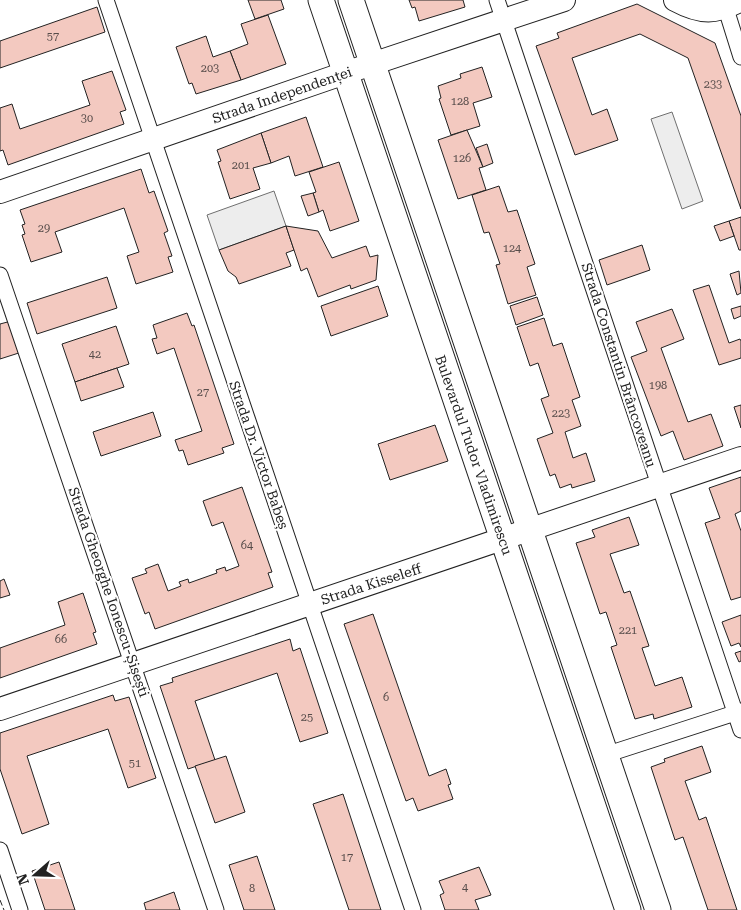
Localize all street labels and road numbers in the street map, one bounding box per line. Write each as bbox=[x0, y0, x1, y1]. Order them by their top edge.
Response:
street label: Strada Independenței bbox=[210, 63, 355, 127]
street label: Strada Constantin Brâncoveanu bbox=[578, 261, 660, 469]
street label: Bulevardul Tudor Vladimirescu bbox=[432, 353, 516, 557]
street label: Strada Dr. Victor Babeș bbox=[225, 379, 292, 532]
street label: Strada Gheorghe Ionescu-Șișești bbox=[65, 485, 153, 700]
street label: Strada Kisseleff bbox=[319, 560, 424, 608]

